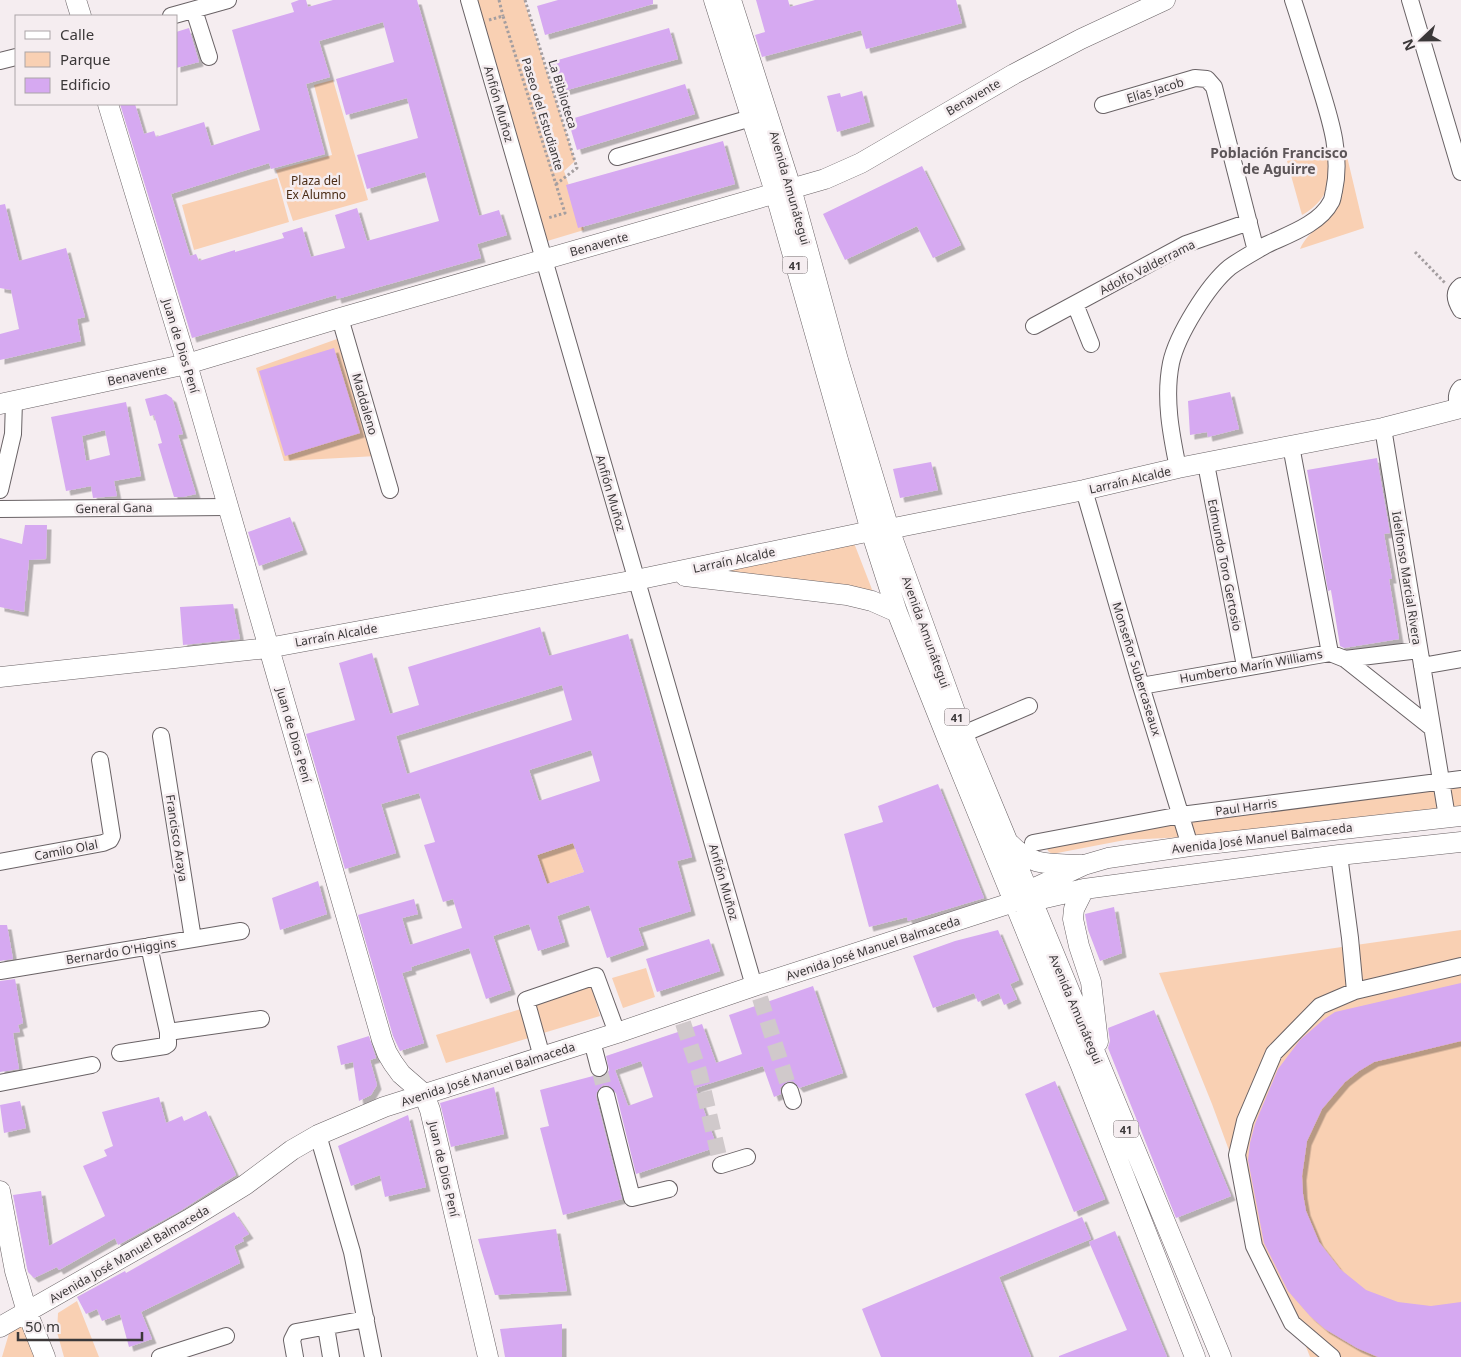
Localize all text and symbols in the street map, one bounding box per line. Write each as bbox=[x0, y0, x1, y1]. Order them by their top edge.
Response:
legend bbox=[15, 15, 178, 105]
north arrow bbox=[1396, 15, 1446, 65]
text: Calle bbox=[60, 24, 94, 44]
text: N bbox=[1398, 36, 1419, 54]
text: Parque bbox=[60, 49, 110, 69]
street label: Paseo del Estudiante bbox=[518, 55, 568, 173]
street label: La Biblioteca bbox=[544, 57, 582, 131]
street label: Anfión Muñoz bbox=[480, 64, 518, 144]
street label: Elías Jacob bbox=[1124, 73, 1186, 107]
text: Edificio bbox=[60, 74, 111, 94]
street label: Benavente bbox=[943, 75, 1003, 119]
street label: Avenida Amunátegui bbox=[766, 129, 814, 247]
district label: Población Francisco de Aguirre bbox=[1210, 143, 1348, 178]
park label: Plaza del Ex Alumno bbox=[286, 172, 346, 203]
street label: Benavente bbox=[568, 227, 630, 260]
street label: Adolfo Valderrama bbox=[1096, 236, 1198, 298]
road number: 41 bbox=[782, 256, 808, 274]
street label: Juan de Dios Pení bbox=[158, 296, 204, 396]
street label: Benavente bbox=[106, 360, 168, 390]
street label: Maddaleno bbox=[348, 371, 382, 437]
street label: Anfión Muñoz bbox=[592, 453, 630, 533]
street label: Larraín Alcalde bbox=[1087, 462, 1173, 498]
street label: Edmundo Toro Gertosio bbox=[1204, 498, 1246, 632]
street label: General Gana bbox=[75, 499, 153, 517]
street label: Idelfonso Marcial Rivera bbox=[1388, 510, 1426, 646]
street label: Larraín Alcalde bbox=[691, 543, 777, 577]
street label: Avenida Amunátegui bbox=[898, 574, 954, 690]
street label: Monseñor Subercaseaux bbox=[1109, 600, 1166, 739]
street label: Larraín Alcalde bbox=[293, 619, 379, 651]
street label: Humberto Marín Williams bbox=[1178, 645, 1324, 687]
street label: Juan de Dios Pení bbox=[272, 685, 316, 785]
road number: 41 bbox=[944, 709, 970, 726]
street label: Francisco Araya bbox=[162, 793, 192, 883]
street label: Paul Harris bbox=[1214, 794, 1278, 820]
street label: Avenida José Manuel Balmaceda bbox=[1171, 818, 1353, 858]
street label: Camilo Olal bbox=[33, 836, 99, 864]
street label: Anfión Muñoz bbox=[705, 842, 743, 922]
street label: Avenida José Manuel Balmaceda bbox=[784, 912, 962, 984]
street label: Bernardo O'Higgins bbox=[65, 934, 178, 968]
street label: Avenida Amunátegui bbox=[1045, 951, 1107, 1067]
street label: Avenida José Manuel Balmaceda bbox=[399, 1038, 577, 1110]
street label: Juan de Dios Pení bbox=[424, 1118, 463, 1219]
road number: 41 bbox=[1114, 1120, 1138, 1138]
street label: Avenida José Manuel Balmaceda bbox=[46, 1201, 212, 1307]
scale bar bbox=[18, 1310, 141, 1342]
text: 50 m bbox=[25, 1316, 60, 1336]

